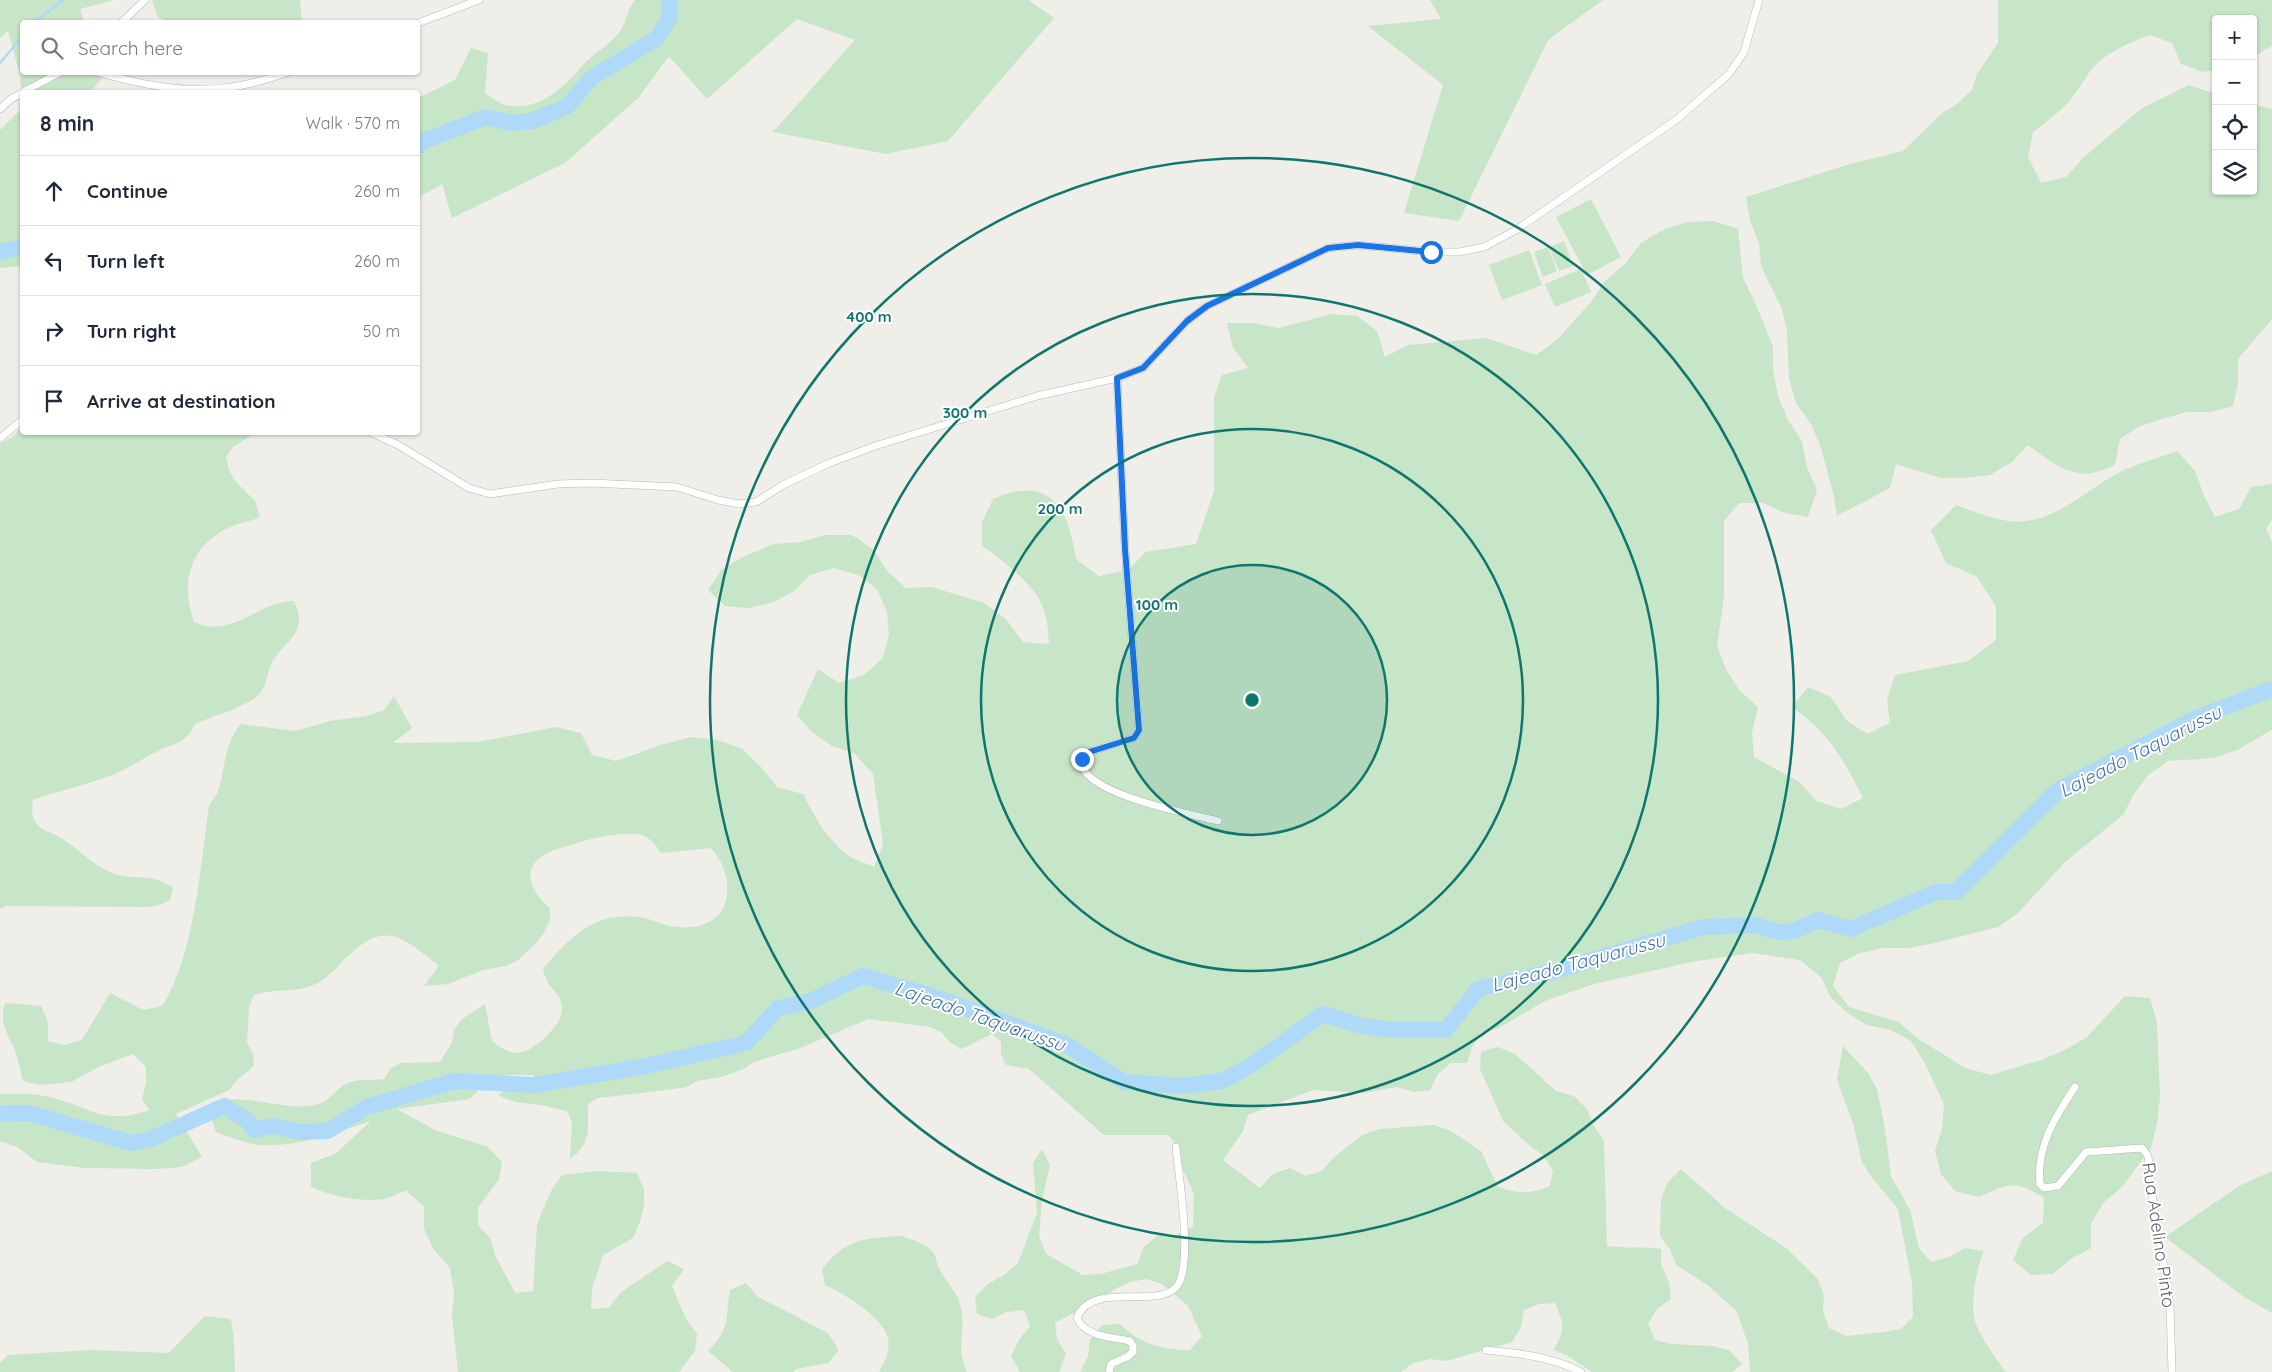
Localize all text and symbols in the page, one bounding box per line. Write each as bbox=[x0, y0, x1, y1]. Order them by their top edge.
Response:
map controls bbox=[2212, 15, 2257, 195]
button: + bbox=[2212, 15, 2257, 60]
search box bbox=[20, 20, 420, 75]
icon: search bbox=[38, 34, 66, 62]
text: Search here bbox=[78, 36, 183, 60]
button: − bbox=[2212, 60, 2257, 105]
button: locate bbox=[2212, 105, 2257, 150]
text: 8 min bbox=[40, 110, 94, 136]
text: Walk · 570 m bbox=[305, 113, 400, 133]
button: layers bbox=[2212, 150, 2257, 195]
icon: ahead bbox=[40, 177, 68, 205]
text: Continue bbox=[87, 179, 168, 203]
text: 260 m bbox=[354, 181, 400, 201]
route start bbox=[1420, 241, 1443, 264]
icon: left bbox=[40, 247, 68, 275]
text: Turn left bbox=[87, 249, 165, 273]
text: 260 m bbox=[354, 251, 400, 271]
text: 400 m bbox=[846, 307, 892, 326]
icon: right bbox=[40, 317, 68, 345]
text: Turn right bbox=[87, 319, 176, 343]
text: 50 m bbox=[363, 321, 400, 341]
icon: arrive bbox=[40, 387, 68, 415]
text: Arrive at destination bbox=[87, 389, 276, 413]
text: 300 m bbox=[943, 403, 987, 422]
text: 200 m bbox=[1038, 499, 1083, 518]
text: 100 m bbox=[1136, 595, 1178, 614]
centre of rings bbox=[1243, 691, 1261, 709]
water label: Lajeado Taquarussu bbox=[2055, 699, 2226, 802]
route end bbox=[1071, 748, 1094, 771]
water label: Lajeado Taquarussu bbox=[1488, 927, 1669, 997]
water label: Lajeado Taquarussu bbox=[891, 976, 1070, 1057]
street label: Rua Adelino Pinto bbox=[2137, 1161, 2181, 1309]

